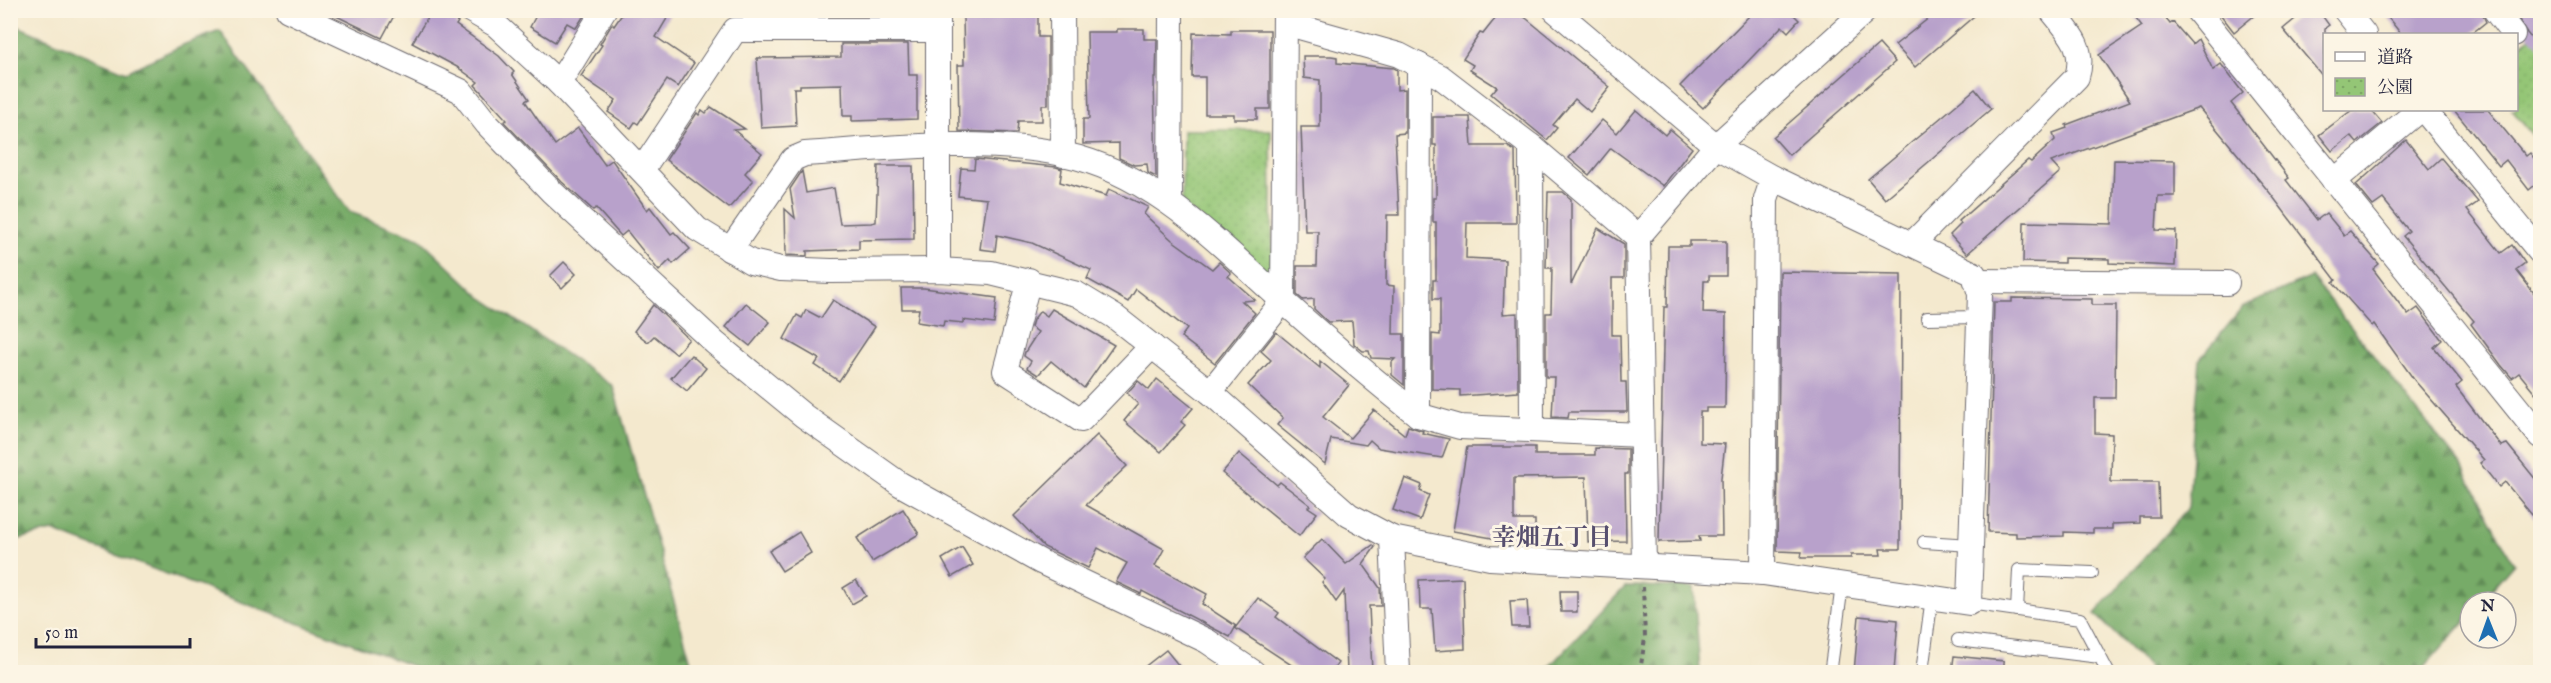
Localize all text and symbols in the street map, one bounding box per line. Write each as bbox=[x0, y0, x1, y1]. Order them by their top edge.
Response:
legend bbox=[2323, 33, 2518, 111]
text: 道路 bbox=[2377, 47, 2413, 70]
text: 公園 bbox=[2377, 77, 2413, 100]
district label: 幸畑五丁目 bbox=[1492, 523, 1612, 554]
north arrow bbox=[2458, 590, 2518, 650]
text: N bbox=[2480, 597, 2495, 617]
scale bar bbox=[36, 611, 190, 649]
text: 50 m bbox=[45, 622, 78, 645]

